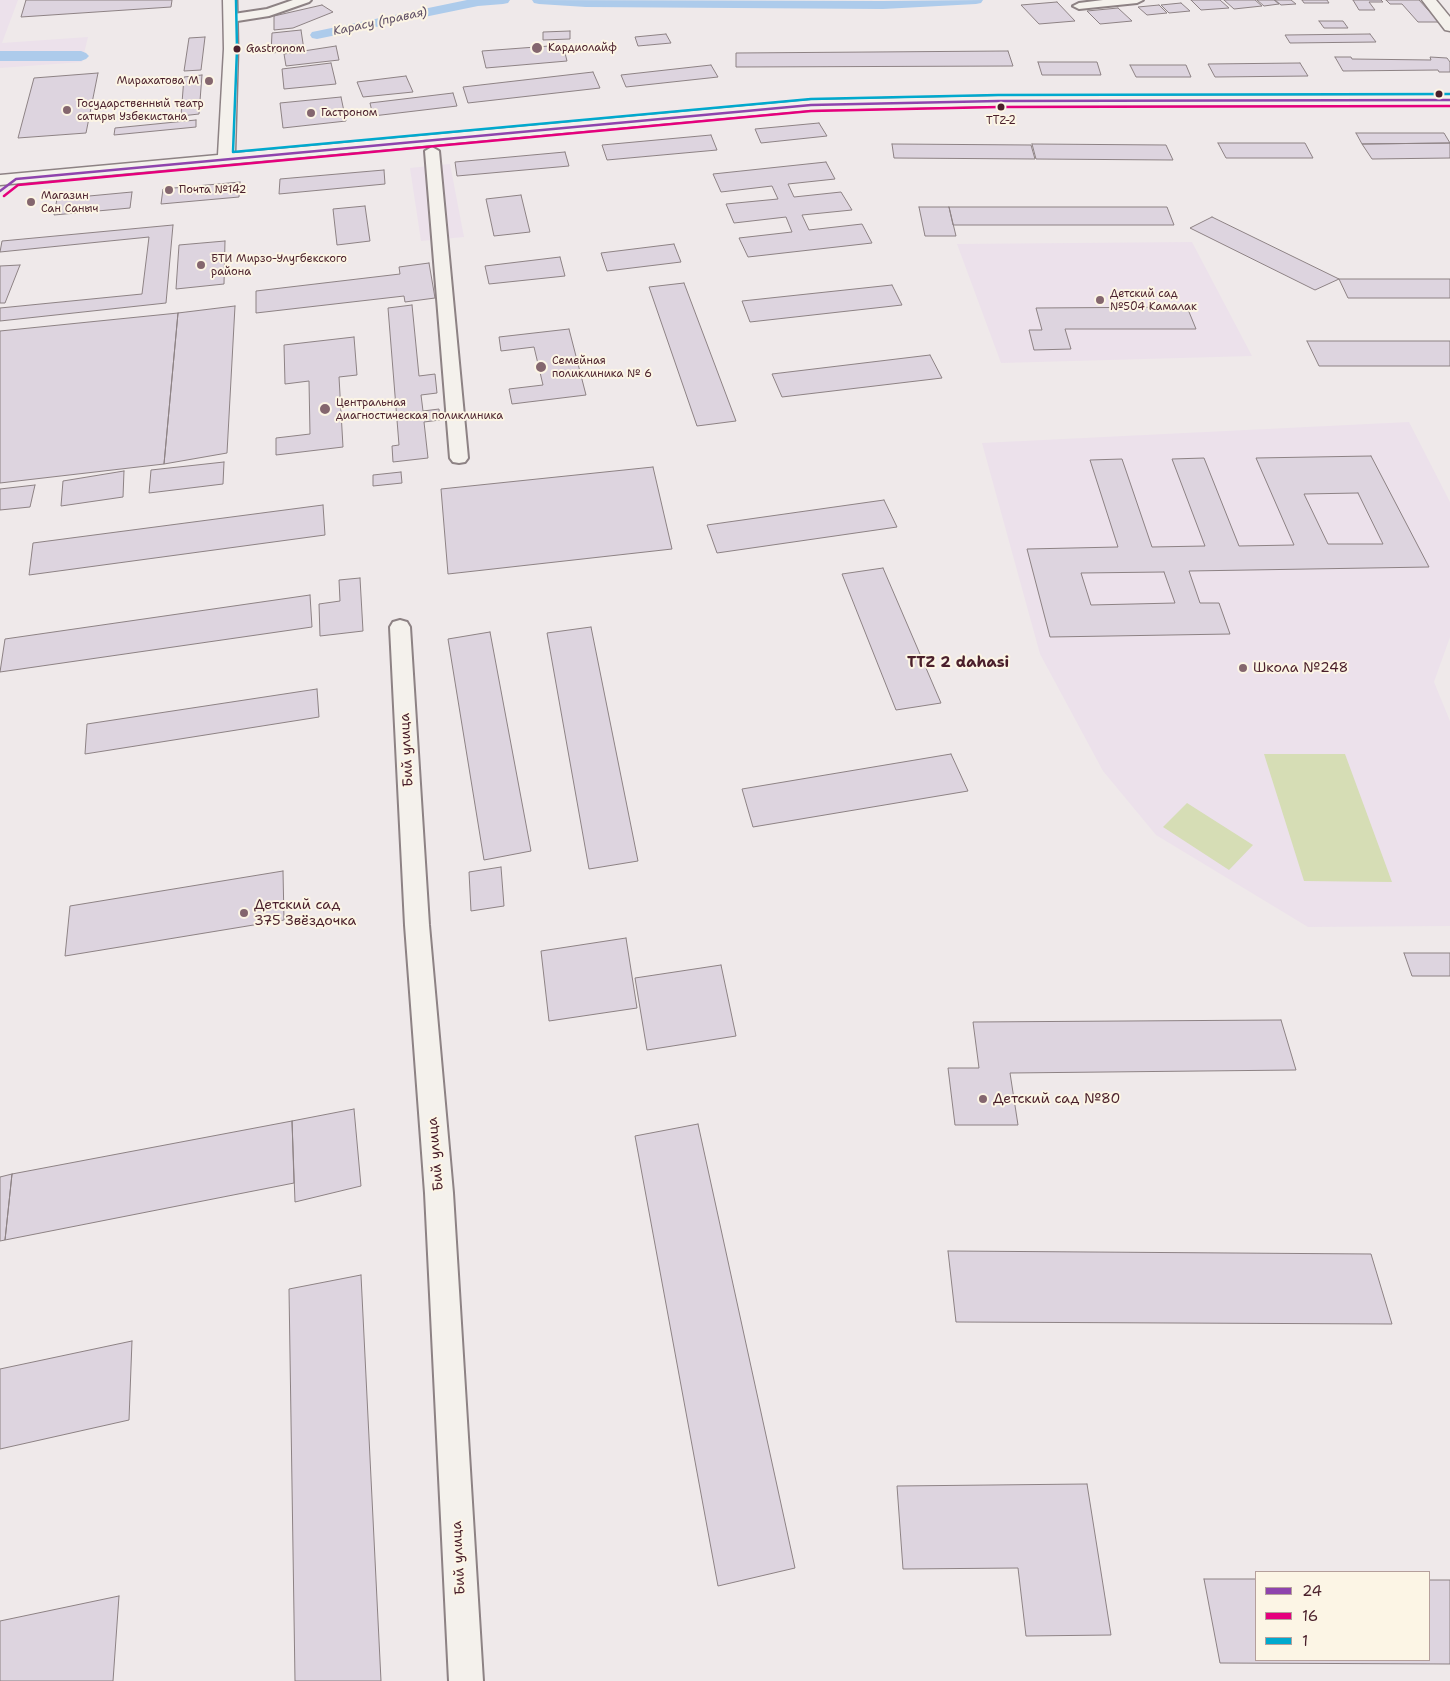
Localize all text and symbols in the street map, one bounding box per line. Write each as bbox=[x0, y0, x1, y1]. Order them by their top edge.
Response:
water label: Карасу (правая) bbox=[332, 5, 428, 39]
marker: Кардиолайф bbox=[530, 41, 544, 55]
place label: Кардиолайф bbox=[548, 41, 617, 55]
place label: Gastronom bbox=[246, 42, 305, 56]
marker: Gastronom bbox=[232, 44, 242, 54]
place label: Мирахатова М bbox=[117, 74, 199, 88]
marker: Мирахатова М bbox=[203, 75, 215, 87]
unlabelled marker bbox=[1434, 89, 1444, 99]
place label: Государственный театр сатиры Узбекистана bbox=[77, 97, 204, 123]
marker: TTZ-2 bbox=[996, 102, 1006, 112]
marker: Государственный театр сатиры Узбекистана bbox=[61, 104, 73, 116]
place label: Гастроном bbox=[321, 106, 377, 120]
marker: Гастроном bbox=[305, 107, 317, 119]
place label: TTZ-2 bbox=[986, 114, 1016, 128]
place label: Почта №142 bbox=[179, 183, 247, 197]
marker: Почта №142 bbox=[163, 184, 175, 196]
place label: Магазин Сан Саныч bbox=[41, 189, 98, 215]
marker: Магазин Сан Саныч bbox=[25, 196, 37, 208]
place label: БТИ Мирзо-Улугбекского района bbox=[211, 252, 347, 278]
marker: БТИ Мирзо-Улугбекского района bbox=[195, 259, 207, 271]
place label: Детский сад №504 Камалак bbox=[1110, 287, 1197, 313]
marker: Детский сад №504 Камалак bbox=[1094, 294, 1106, 306]
place label: Семейная поликлиника № 6 bbox=[552, 354, 652, 380]
marker: Семейная поликлиника № 6 bbox=[534, 360, 548, 374]
place label: Центральная диагностическая поликлиника bbox=[336, 396, 503, 422]
marker: Центральная диагностическая поликлиника bbox=[318, 402, 332, 416]
district label: TTZ 2 dahasi bbox=[907, 654, 1009, 672]
place label: Школа №248 bbox=[1253, 660, 1348, 676]
marker: Школа №248 bbox=[1237, 662, 1249, 674]
street label: Бий улица bbox=[397, 713, 417, 787]
place label: Детский сад 375 Звёздочка bbox=[254, 897, 356, 930]
marker: Детский сад 375 Звёздочка bbox=[238, 907, 250, 919]
place label: Детский сад №80 bbox=[993, 1091, 1120, 1107]
marker: Детский сад №80 bbox=[977, 1093, 989, 1105]
street label: Бий улица bbox=[424, 1116, 448, 1192]
street label: Бий улица bbox=[449, 1521, 469, 1595]
legend bbox=[1255, 1571, 1430, 1661]
text: 24 bbox=[1302, 1581, 1322, 1601]
text: 16 bbox=[1302, 1606, 1318, 1626]
text: 1 bbox=[1302, 1631, 1308, 1651]

